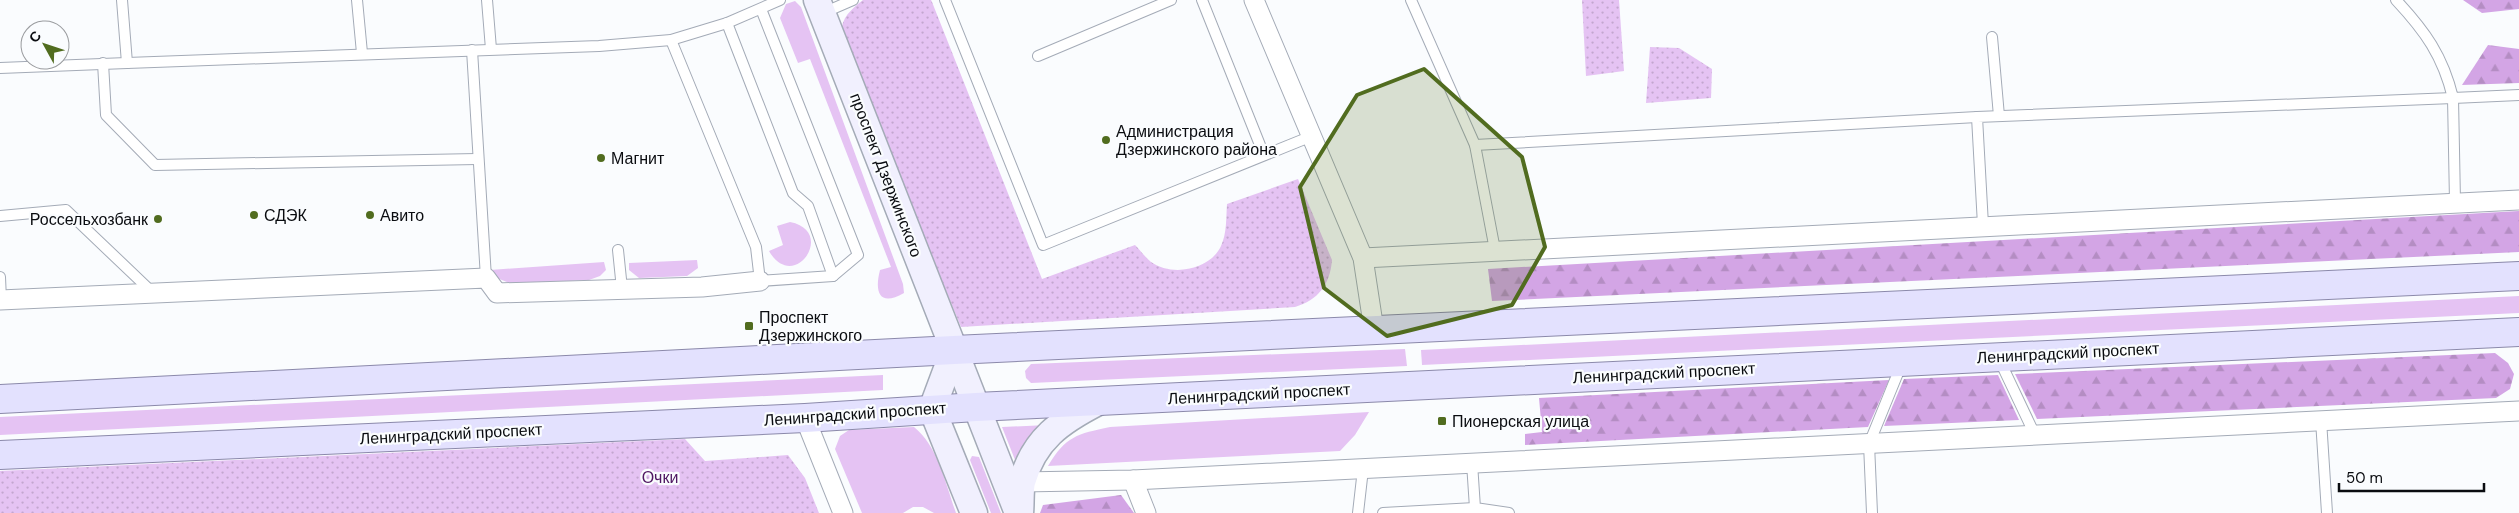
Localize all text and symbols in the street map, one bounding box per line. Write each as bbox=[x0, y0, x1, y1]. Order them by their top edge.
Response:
north arrow bbox=[20, 20, 70, 70]
text: С bbox=[25, 27, 45, 46]
street label: проспект Дзержинского bbox=[845, 90, 927, 260]
place label: Администрация Дзержинского района bbox=[1116, 121, 1277, 160]
marker: Администрация Дзержинского района bbox=[1100, 134, 1112, 146]
place label: Магнит bbox=[611, 148, 665, 169]
marker: Магнит bbox=[595, 152, 607, 164]
place label: СДЭК bbox=[264, 205, 308, 226]
place label: Авито bbox=[380, 205, 424, 226]
place label: Россельхозбанк bbox=[30, 209, 149, 230]
marker: СДЭК bbox=[248, 209, 260, 221]
marker: Авито bbox=[364, 209, 376, 221]
marker: Россельхозбанк bbox=[152, 213, 164, 225]
place label: Проспект Дзержинского bbox=[759, 307, 862, 346]
marker: Проспект Дзержинского bbox=[743, 320, 755, 332]
street label: Ленинградский проспект bbox=[1976, 338, 2160, 368]
street label: Ленинградский проспект bbox=[1572, 358, 1756, 388]
street label: Ленинградский проспект bbox=[1167, 379, 1351, 409]
street label: Ленинградский проспект bbox=[763, 397, 947, 431]
place label: Пионерская улица bbox=[1452, 411, 1589, 432]
marker: Пионерская улица bbox=[1436, 415, 1448, 427]
street label: Ленинградский проспект bbox=[359, 419, 543, 449]
scale bar bbox=[2339, 460, 2484, 492]
park label: Очки bbox=[642, 467, 678, 488]
text: 50 m bbox=[2346, 468, 2383, 488]

